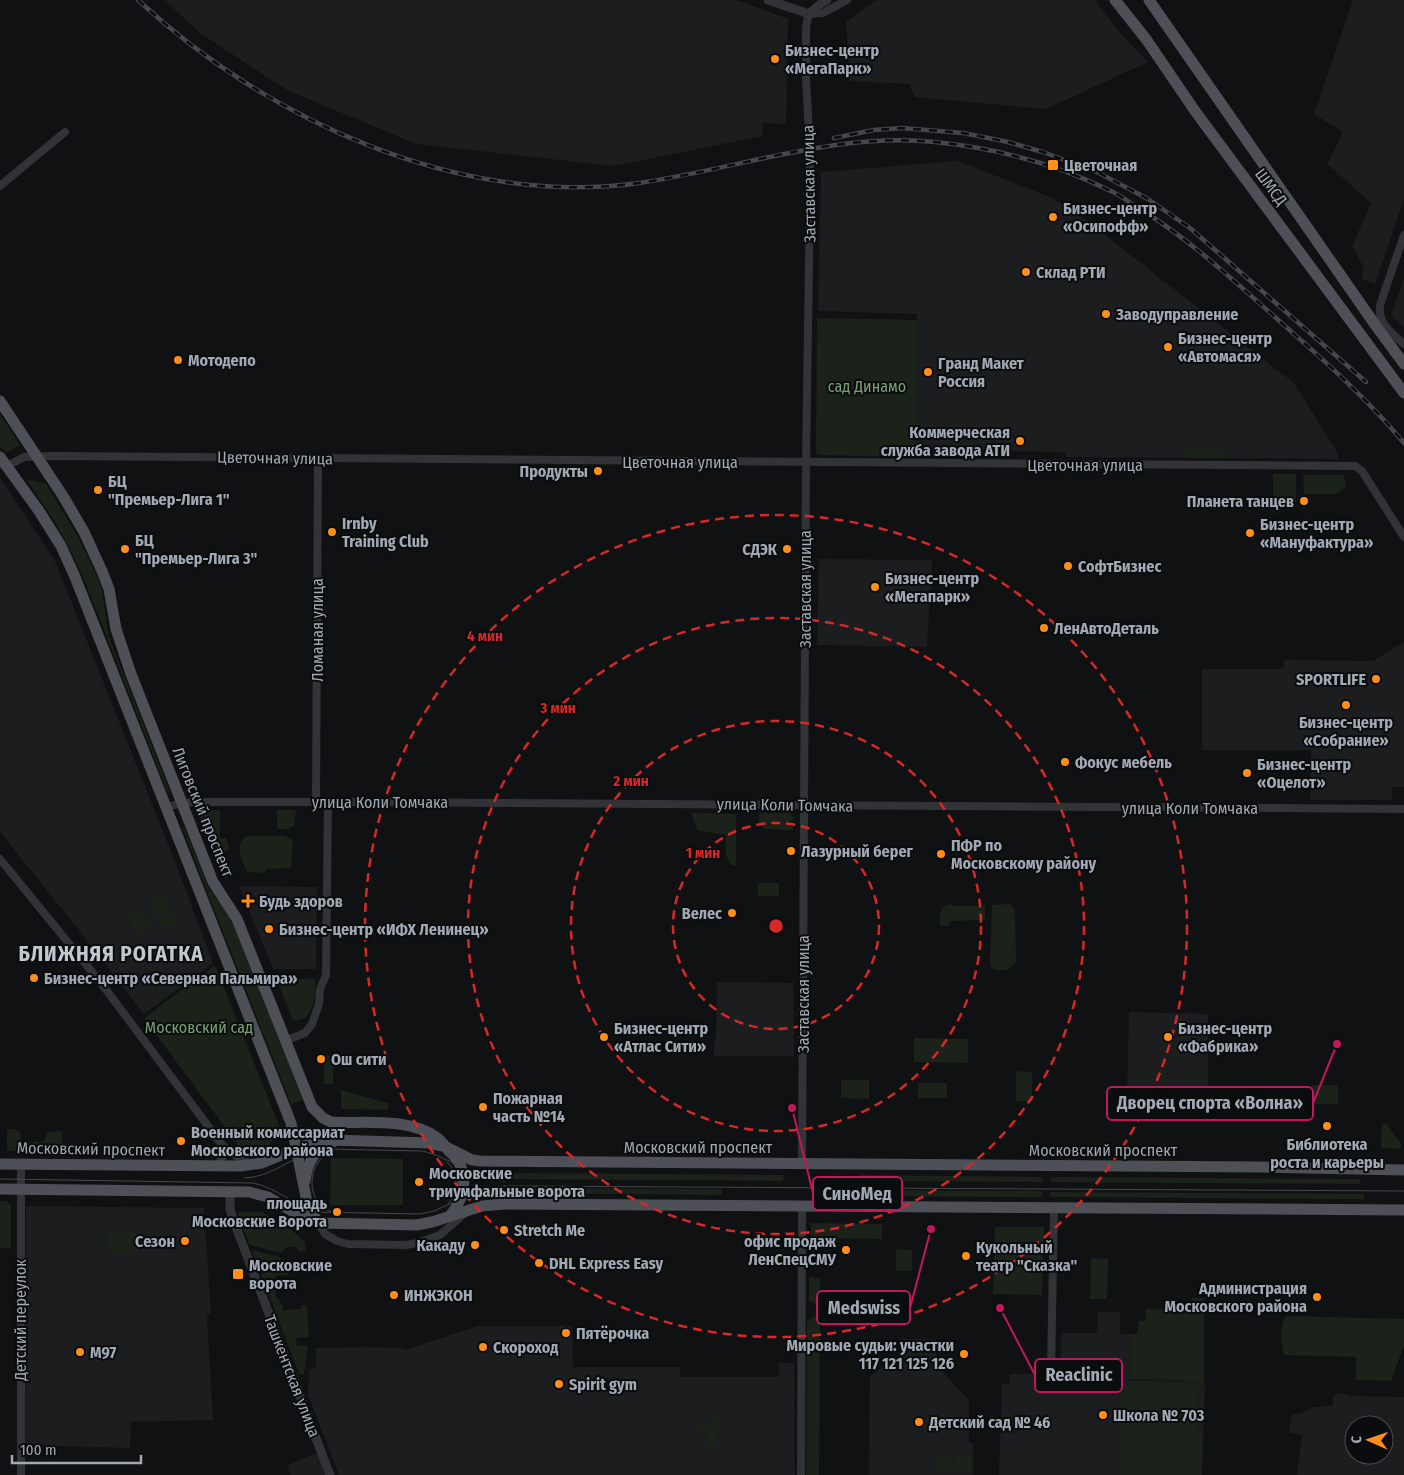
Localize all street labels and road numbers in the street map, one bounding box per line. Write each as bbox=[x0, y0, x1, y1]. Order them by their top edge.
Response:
street label: Заставская улица bbox=[798, 125, 820, 243]
street label: ШМСД bbox=[1251, 165, 1291, 209]
street label: Цветочная улица bbox=[217, 447, 333, 469]
street label: Цветочная улица bbox=[622, 453, 738, 472]
street label: Цветочная улица bbox=[1027, 456, 1143, 475]
street label: Заставская улица bbox=[796, 530, 815, 648]
street label: Ломаная улица bbox=[308, 578, 327, 682]
street label: Лиговский проспект bbox=[168, 744, 238, 880]
street label: улица Коли Томчака bbox=[312, 793, 448, 812]
street label: улица Коли Томчака bbox=[717, 794, 853, 816]
street label: улица Коли Томчака bbox=[1122, 799, 1258, 818]
street label: Заставская улица bbox=[794, 935, 813, 1053]
street label: Московский проспект bbox=[17, 1138, 166, 1160]
street label: Московский проспект bbox=[624, 1138, 773, 1157]
street label: Московский проспект bbox=[1029, 1141, 1178, 1160]
street label: Детский переулок bbox=[11, 1259, 30, 1382]
street label: Ташкентская улица bbox=[260, 1312, 324, 1440]

